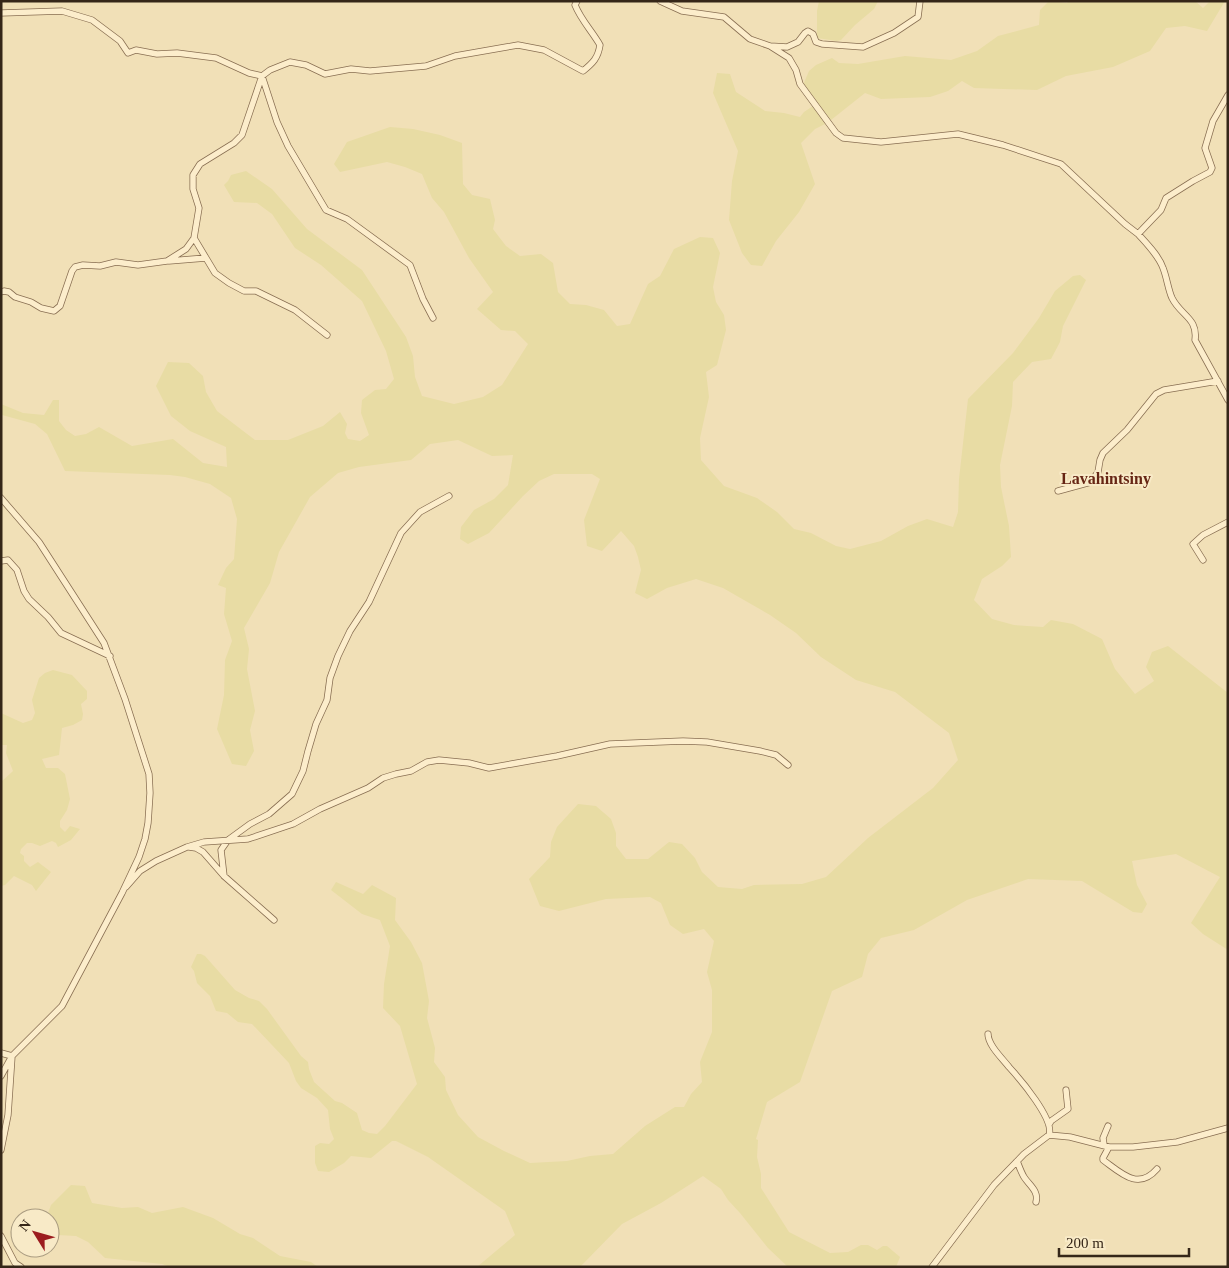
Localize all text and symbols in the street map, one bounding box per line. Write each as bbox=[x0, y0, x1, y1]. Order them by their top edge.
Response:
district label: Lavahintsiny bbox=[1061, 470, 1151, 488]
north arrow bbox=[10, 1208, 60, 1258]
text: N bbox=[16, 1217, 34, 1234]
scale bar bbox=[1059, 1226, 1189, 1258]
text: 200 m bbox=[1066, 1235, 1104, 1251]

